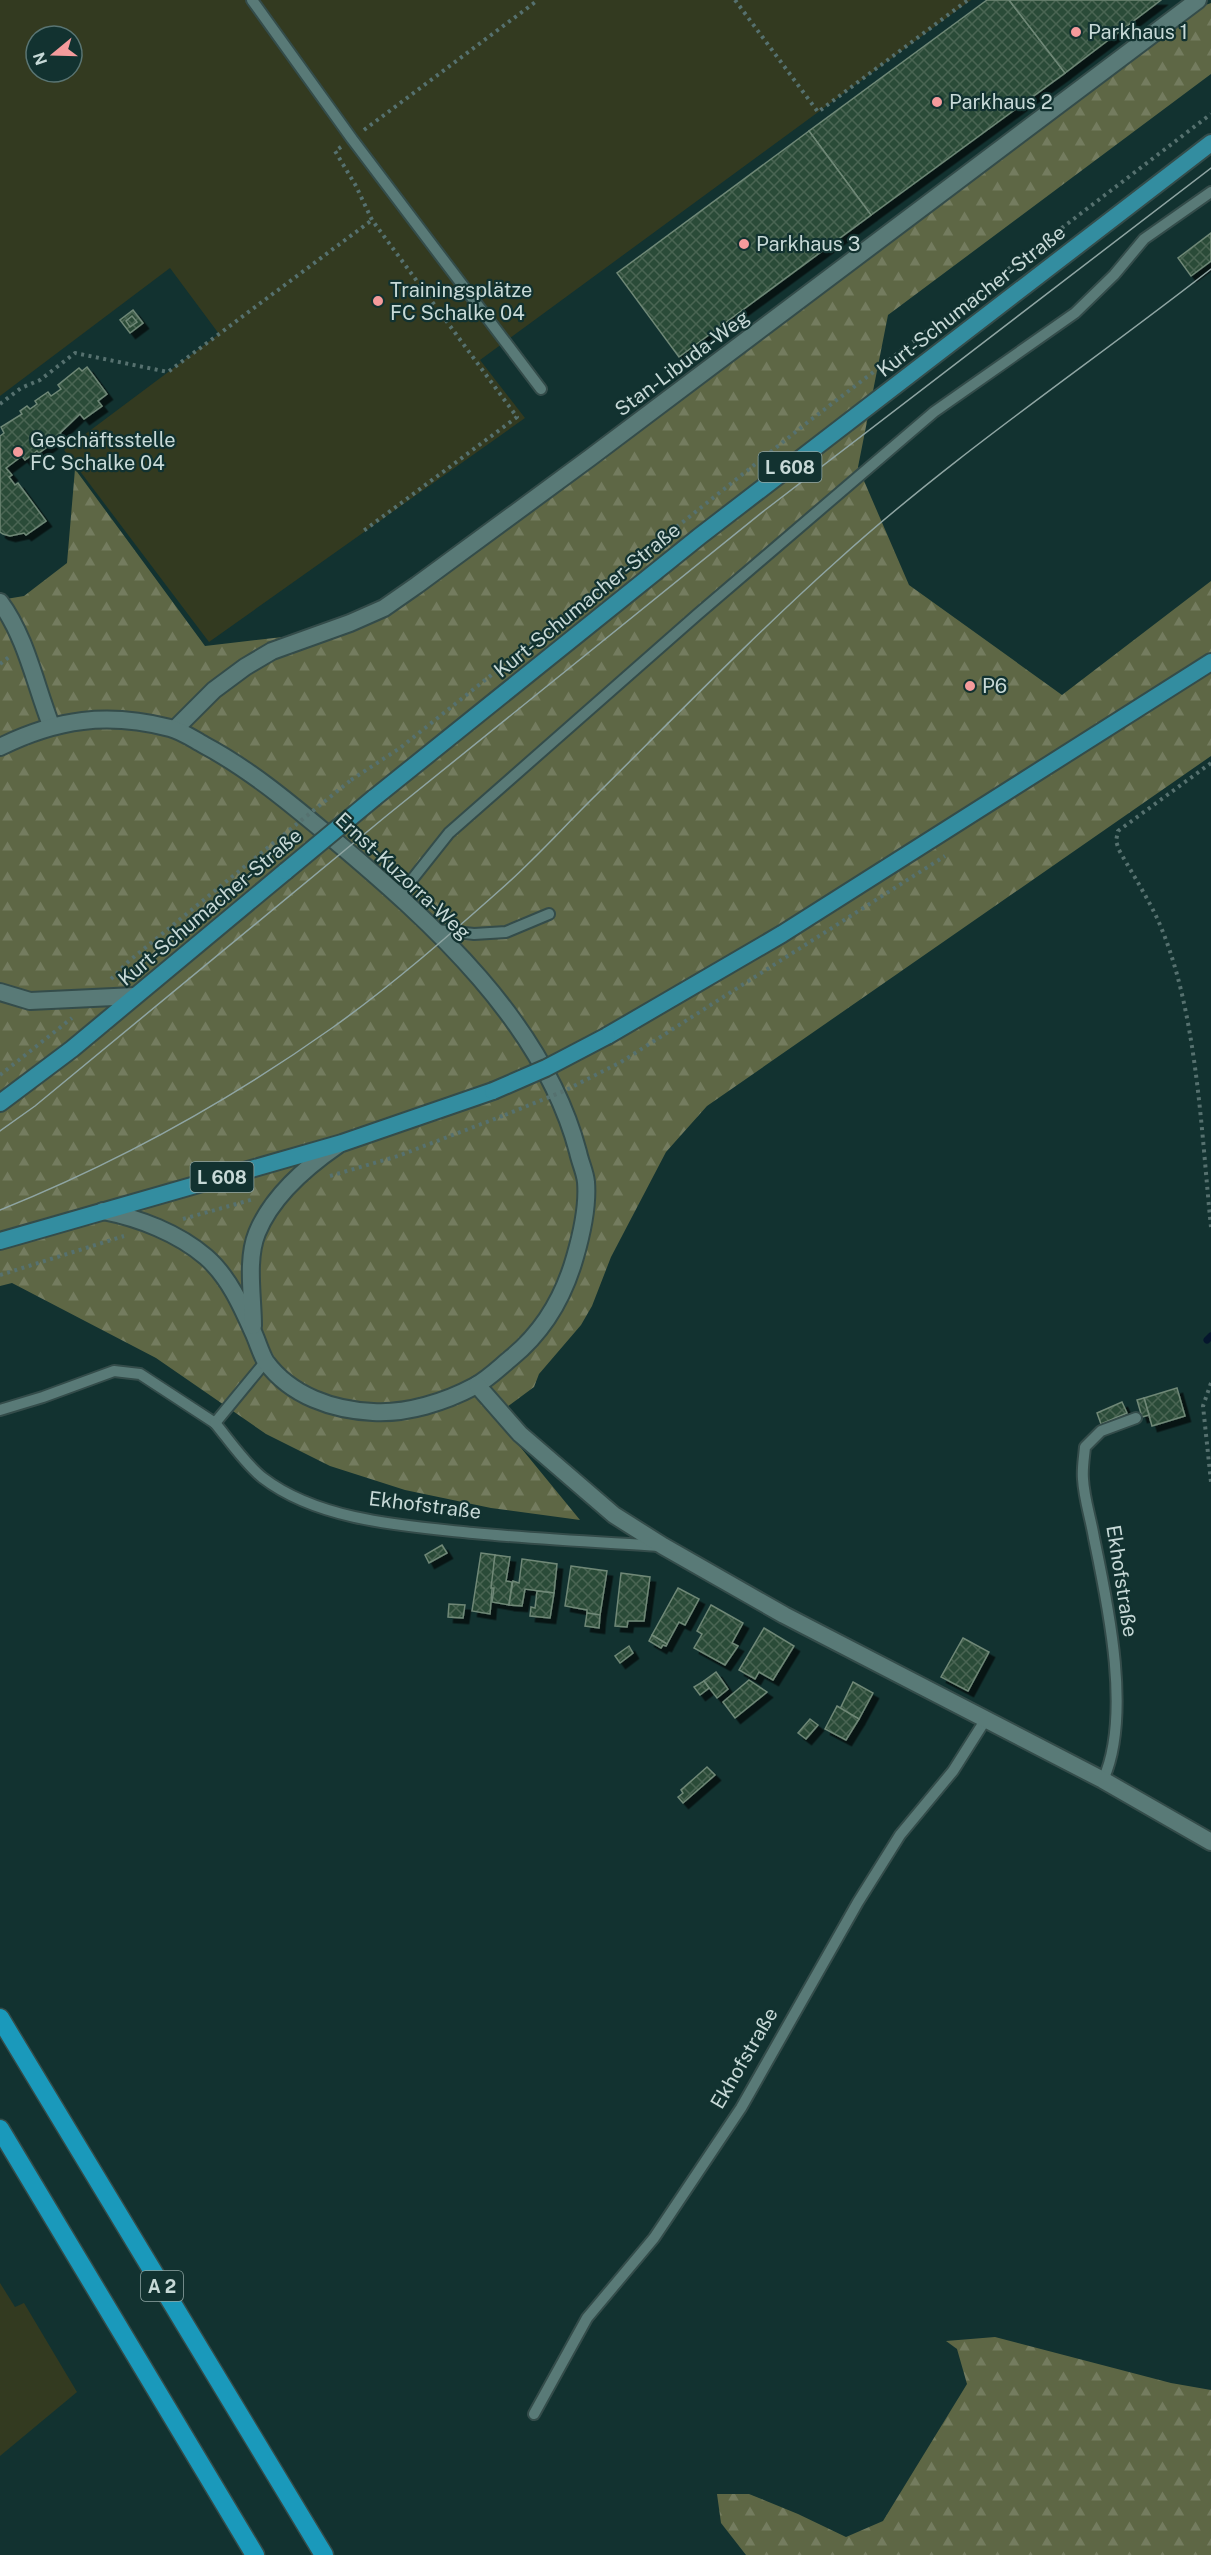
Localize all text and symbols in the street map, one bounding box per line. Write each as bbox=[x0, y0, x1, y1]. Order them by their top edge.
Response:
place label: Parkhaus 1 bbox=[1088, 20, 1188, 44]
north arrow bbox=[24, 24, 84, 84]
marker: Parkhaus 1 bbox=[1069, 25, 1083, 39]
text: N bbox=[29, 50, 51, 68]
place label: Parkhaus 2 bbox=[949, 90, 1053, 114]
marker: Parkhaus 2 bbox=[930, 95, 944, 109]
street label: Kurt-Schumacher-Straße bbox=[872, 220, 1070, 382]
place label: Parkhaus 3 bbox=[756, 232, 860, 256]
marker: Parkhaus 3 bbox=[737, 237, 751, 251]
place label: Trainingsplätze FC Schalke 04 bbox=[390, 278, 532, 325]
marker: Trainingsplätze FC Schalke 04 bbox=[371, 294, 385, 308]
street label: Stan-Libuda-Weg bbox=[610, 305, 754, 421]
place label: Geschäftsstelle FC Schalke 04 bbox=[30, 428, 176, 475]
marker: Geschäftsstelle FC Schalke 04 bbox=[11, 445, 25, 459]
road number: L 608 bbox=[758, 452, 822, 482]
street label: Kurt-Schumacher-Straße bbox=[489, 518, 685, 682]
place label: P6 bbox=[982, 674, 1007, 698]
marker: P6 bbox=[963, 679, 977, 693]
street label: Ernst-Kuzorra-Weg bbox=[331, 807, 475, 945]
street label: Kurt-Schumacher-Straße bbox=[113, 823, 307, 991]
road number: L 608 bbox=[190, 1162, 254, 1192]
street label: Ekhofstraße bbox=[367, 1486, 483, 1524]
street label: Ekhofstraße bbox=[1101, 1523, 1143, 1639]
street label: Ekhofstraße bbox=[705, 2003, 783, 2113]
road number: A 2 bbox=[141, 2271, 183, 2301]

